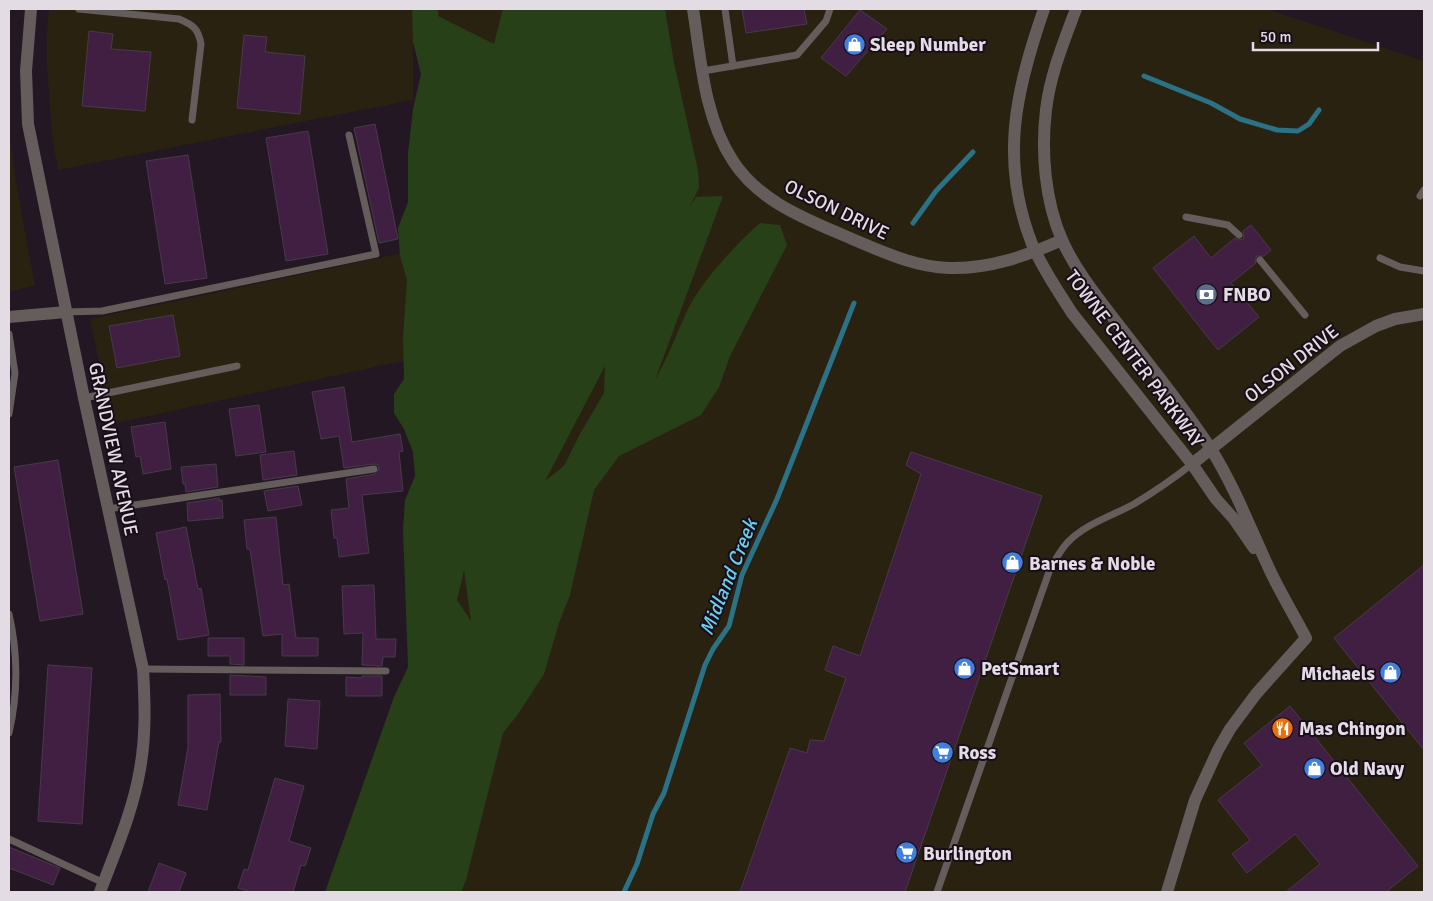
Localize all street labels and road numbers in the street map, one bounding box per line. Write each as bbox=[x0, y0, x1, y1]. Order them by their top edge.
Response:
street label: OLSON DRIVE bbox=[780, 174, 893, 246]
street label: TOWNE CENTER PARKWAY bbox=[1060, 265, 1209, 452]
street label: OLSON DRIVE bbox=[1240, 319, 1344, 408]
street label: GRANDVIEW AVENUE bbox=[83, 360, 143, 538]

